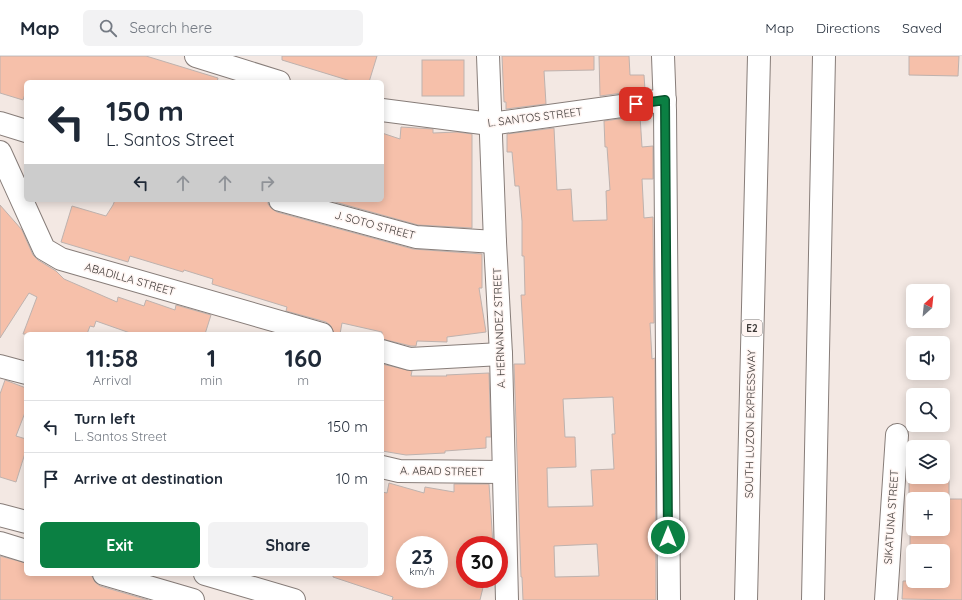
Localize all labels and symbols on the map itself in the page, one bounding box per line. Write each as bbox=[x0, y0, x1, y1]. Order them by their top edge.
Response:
pin bbox=[619, 87, 653, 121]
street label: L. SANTOS STREET bbox=[487, 104, 584, 130]
street label: J. SOTO STREET bbox=[333, 208, 417, 243]
street label: ABADILLA STREET bbox=[83, 259, 177, 299]
street label: A. HERNANDEZ STREET bbox=[490, 267, 508, 388]
north arrow bbox=[906, 284, 950, 328]
road number: E2 bbox=[742, 320, 762, 336]
street label: SOUTH LUZON EXPRESSWAY bbox=[742, 350, 758, 498]
street label: A. ABAD STREET bbox=[400, 463, 484, 479]
street label: SIKATUNA STREET bbox=[881, 469, 901, 565]
position arrow bbox=[647, 516, 689, 558]
speed limit sign: 30 bbox=[456, 536, 508, 588]

